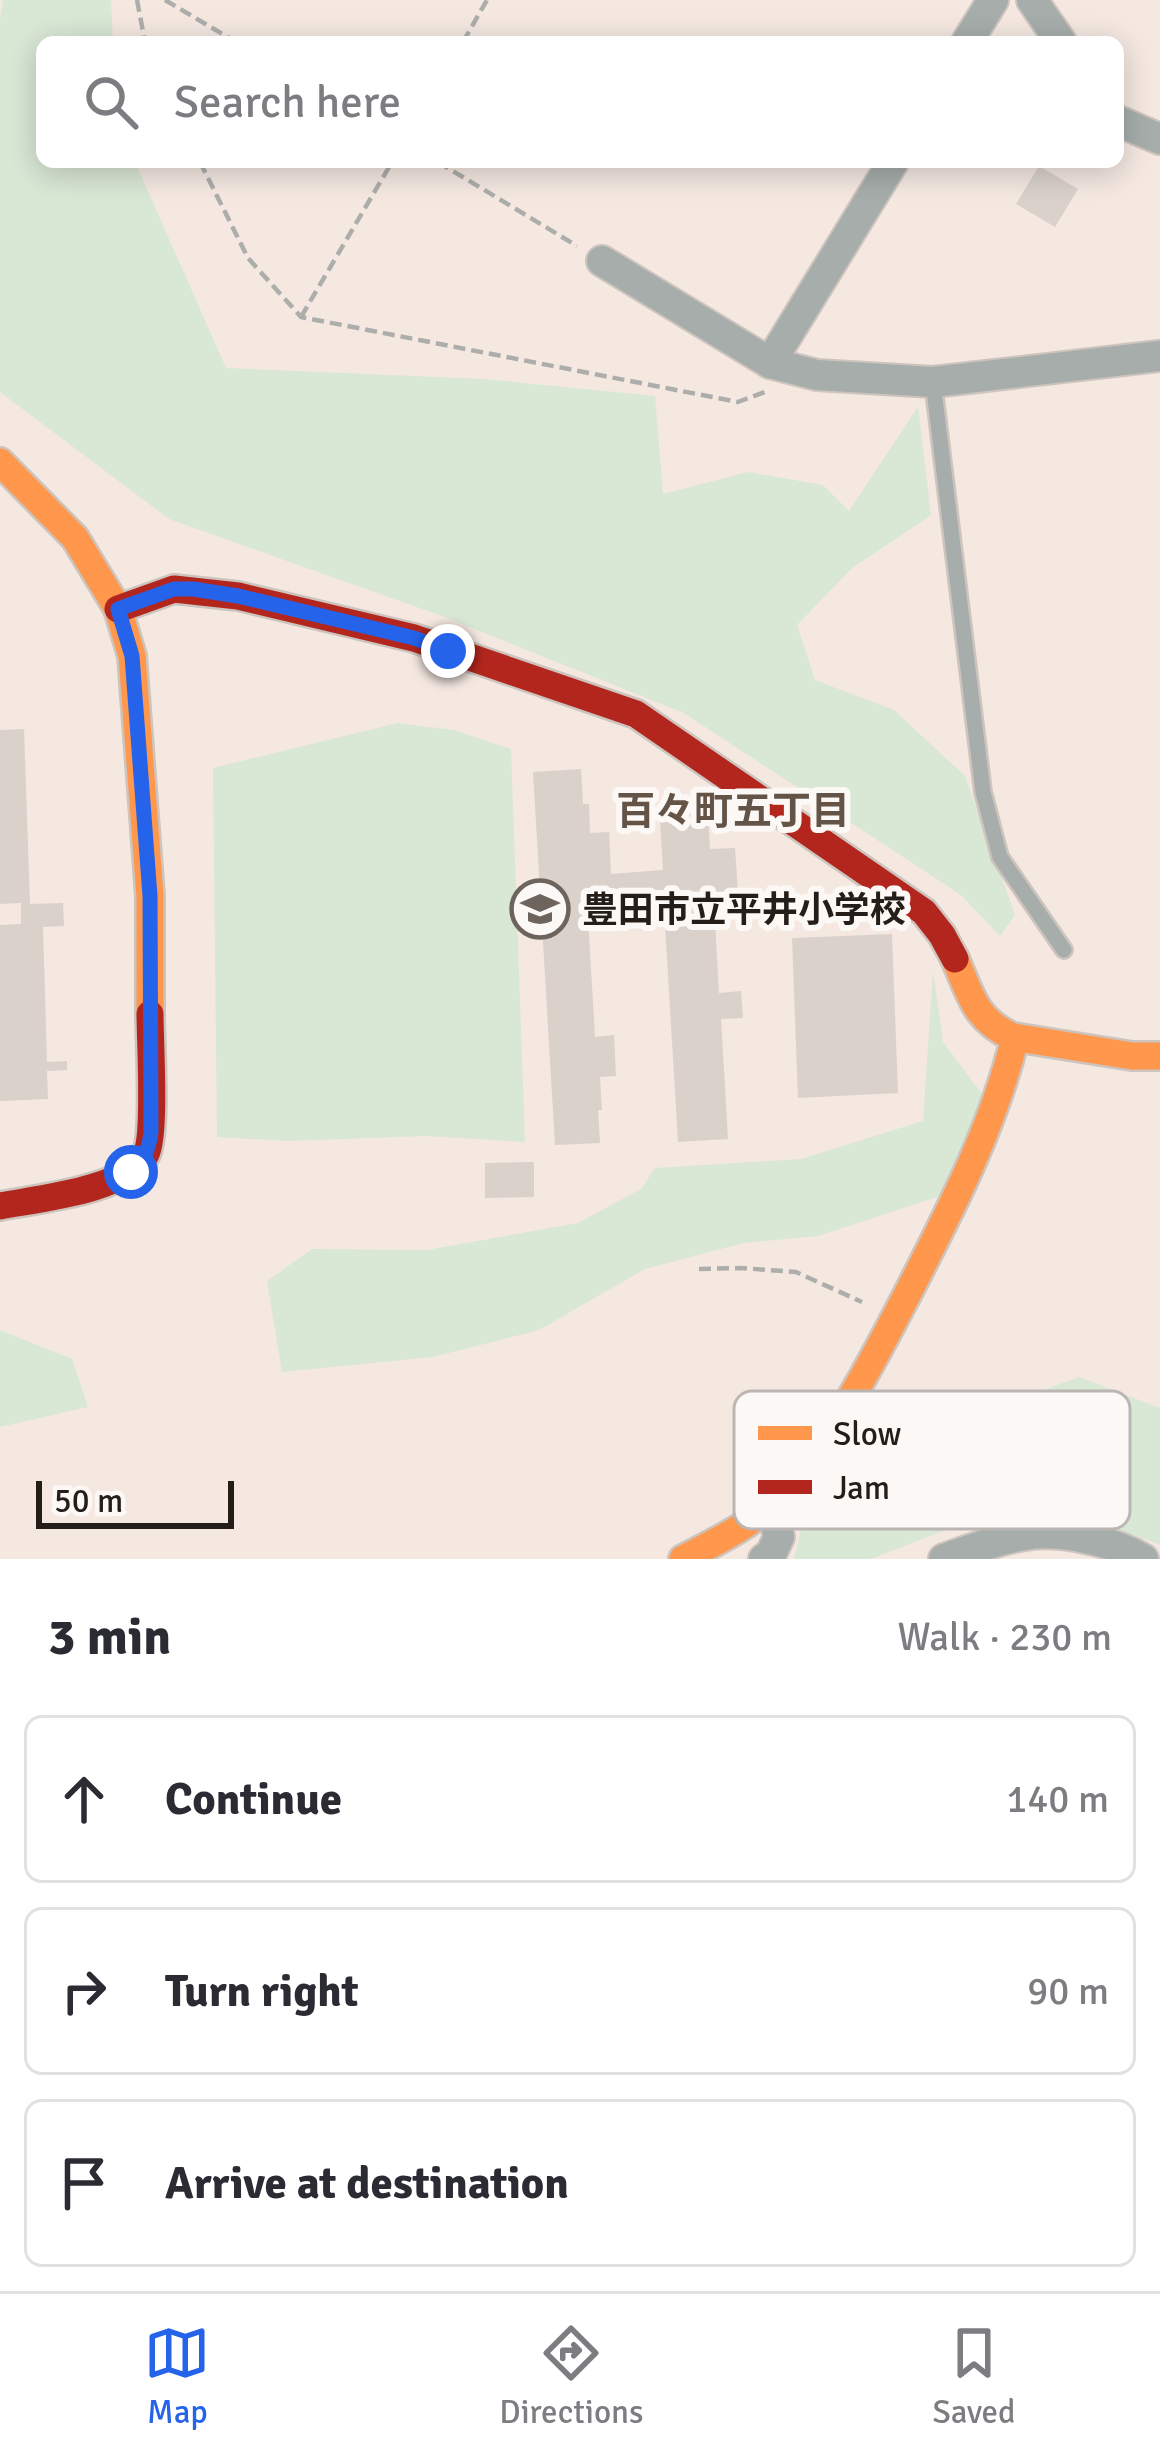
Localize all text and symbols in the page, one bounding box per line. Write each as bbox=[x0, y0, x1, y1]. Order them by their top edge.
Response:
search box bbox=[36, 36, 1124, 168]
icon: search bbox=[78, 69, 144, 135]
text: Search here bbox=[174, 75, 401, 130]
route end bbox=[421, 624, 475, 678]
district label: 百々町五丁目 bbox=[616, 787, 850, 835]
school or university icon: 豊田市立平井小学校 bbox=[509, 878, 571, 940]
place label: 豊田市立平井小学校 bbox=[582, 888, 906, 933]
route start bbox=[104, 1145, 158, 1199]
legend bbox=[734, 1391, 1130, 1529]
text: Slow bbox=[833, 1414, 902, 1455]
text: Jam bbox=[833, 1468, 890, 1509]
scale bar bbox=[36, 1475, 234, 1528]
text: 50 m bbox=[54, 1481, 123, 1522]
text: 3 min bbox=[48, 1606, 171, 1669]
text: Walk · 230 m bbox=[898, 1613, 1112, 1661]
icon: ahead bbox=[51, 1766, 117, 1832]
text: Continue bbox=[165, 1772, 342, 1827]
text: 140 m bbox=[1006, 1775, 1109, 1823]
icon: right bbox=[51, 1958, 117, 2024]
text: Turn right bbox=[165, 1964, 359, 2019]
text: 90 m bbox=[1027, 1967, 1109, 2015]
icon: arrive bbox=[51, 2150, 117, 2216]
text: Arrive at destination bbox=[165, 2156, 569, 2211]
tab: Map bbox=[144, 2320, 210, 2433]
tab: Directions bbox=[499, 2320, 644, 2433]
tab: Saved bbox=[932, 2320, 1016, 2433]

